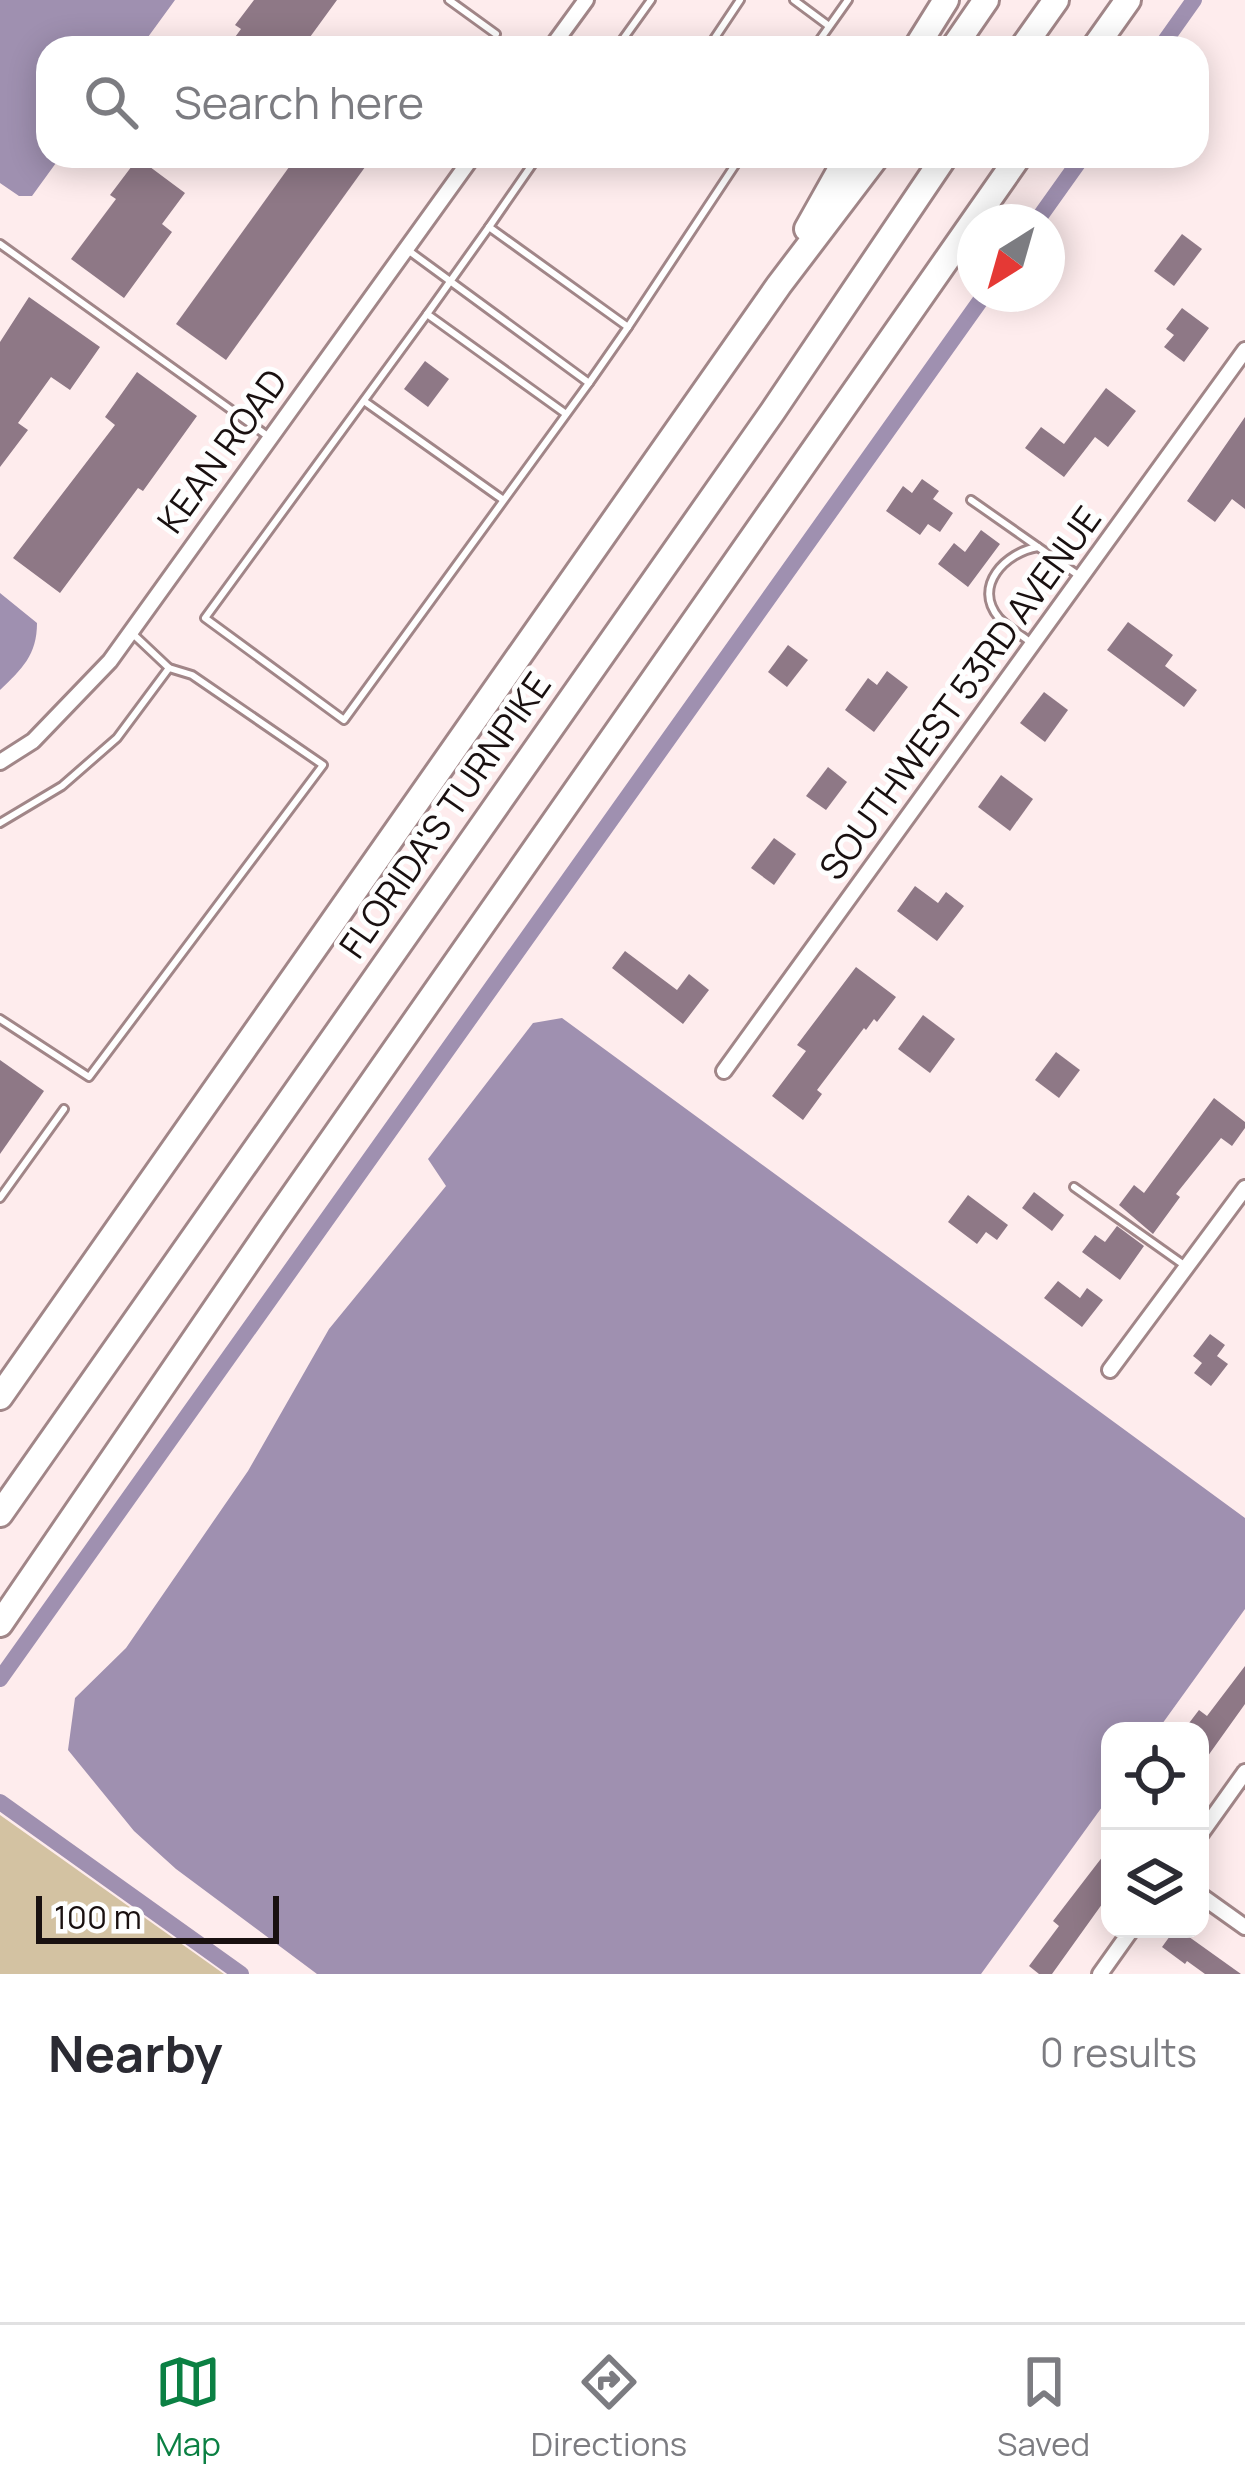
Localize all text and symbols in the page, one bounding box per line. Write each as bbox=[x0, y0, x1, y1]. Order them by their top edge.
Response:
search box bbox=[36, 36, 1209, 168]
icon: search bbox=[78, 69, 144, 135]
text: Search here bbox=[174, 71, 424, 133]
north arrow bbox=[957, 204, 1065, 312]
street label: KEAN ROAD bbox=[145, 359, 298, 543]
street label: SOUTHWEST 53RD AVENUE bbox=[807, 496, 1112, 889]
street label: FLORIDA'S TURNPIKE bbox=[328, 662, 562, 967]
map controls bbox=[1101, 1722, 1209, 1938]
button: locate bbox=[1101, 1722, 1209, 1830]
button: layers bbox=[1101, 1830, 1209, 1938]
scale bar bbox=[36, 1890, 279, 1943]
text: 100 m bbox=[54, 1894, 142, 1939]
text: Nearby bbox=[48, 2018, 223, 2087]
text: 0 results bbox=[1040, 2025, 1197, 2079]
tab: Map bbox=[155, 2349, 221, 2466]
tab: Directions bbox=[531, 2349, 687, 2466]
tab: Saved bbox=[997, 2349, 1090, 2466]

